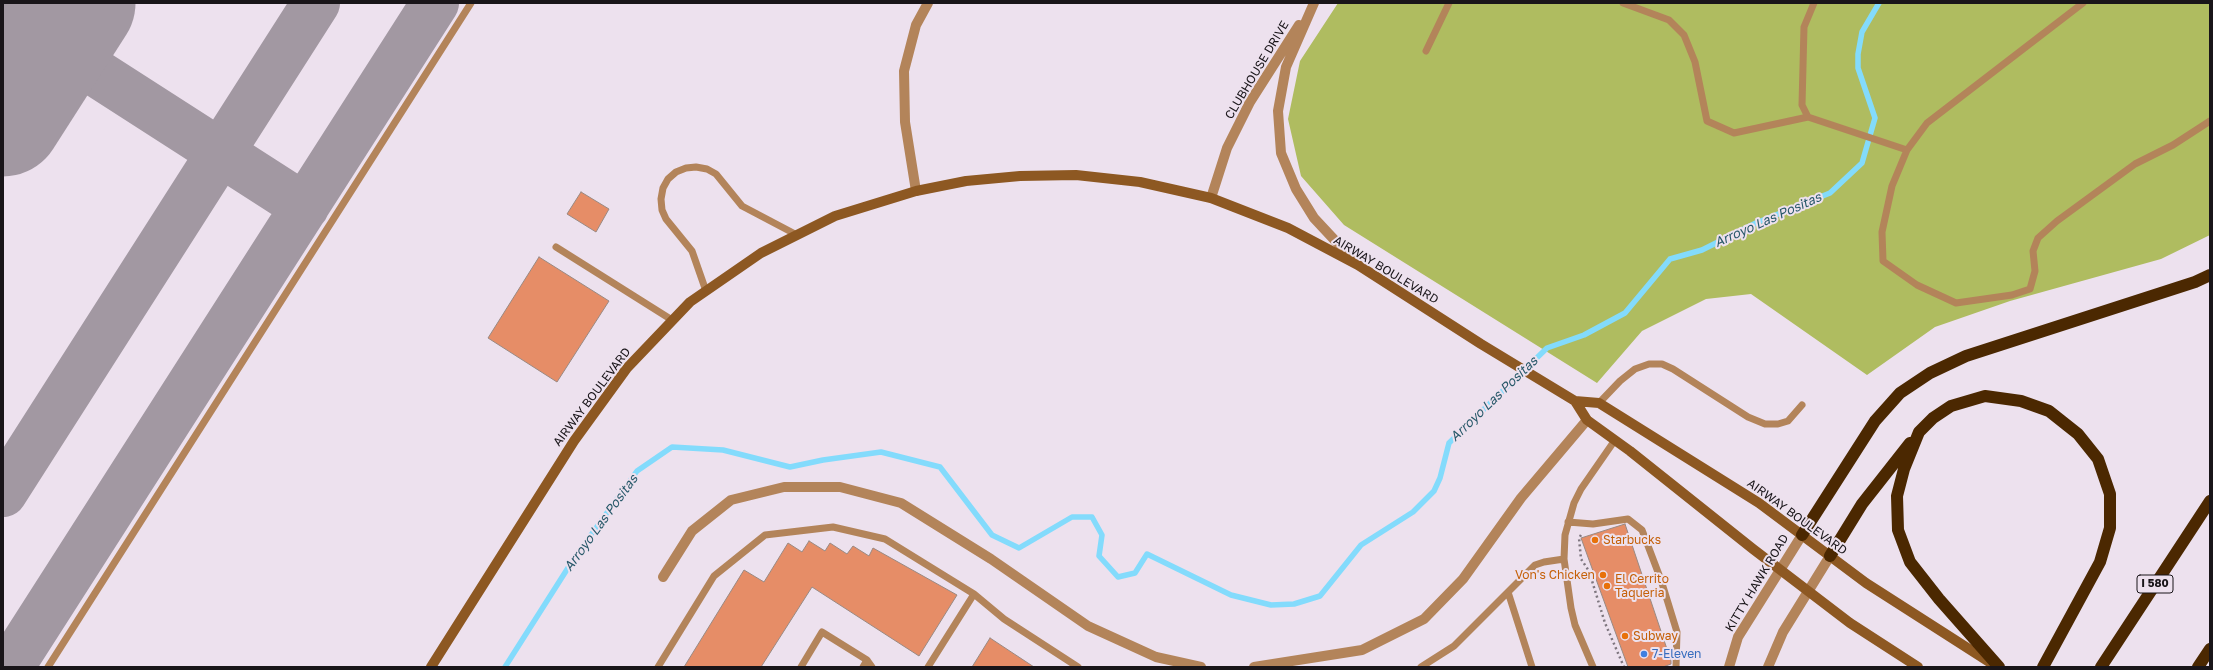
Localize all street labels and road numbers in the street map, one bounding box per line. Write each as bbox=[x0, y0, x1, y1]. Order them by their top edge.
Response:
street label: CLUBHOUSE DRIVE bbox=[1222, 18, 1292, 122]
street label: AIRWAY BOULEVARD bbox=[1331, 233, 1441, 307]
street label: AIRWAY BOULEVARD bbox=[550, 345, 634, 449]
street label: AIRWAY BOULEVARD bbox=[1744, 476, 1850, 558]
street label: KITTY HAWK ROAD bbox=[1722, 532, 1792, 634]
road number: I 580 bbox=[2137, 575, 2173, 593]

